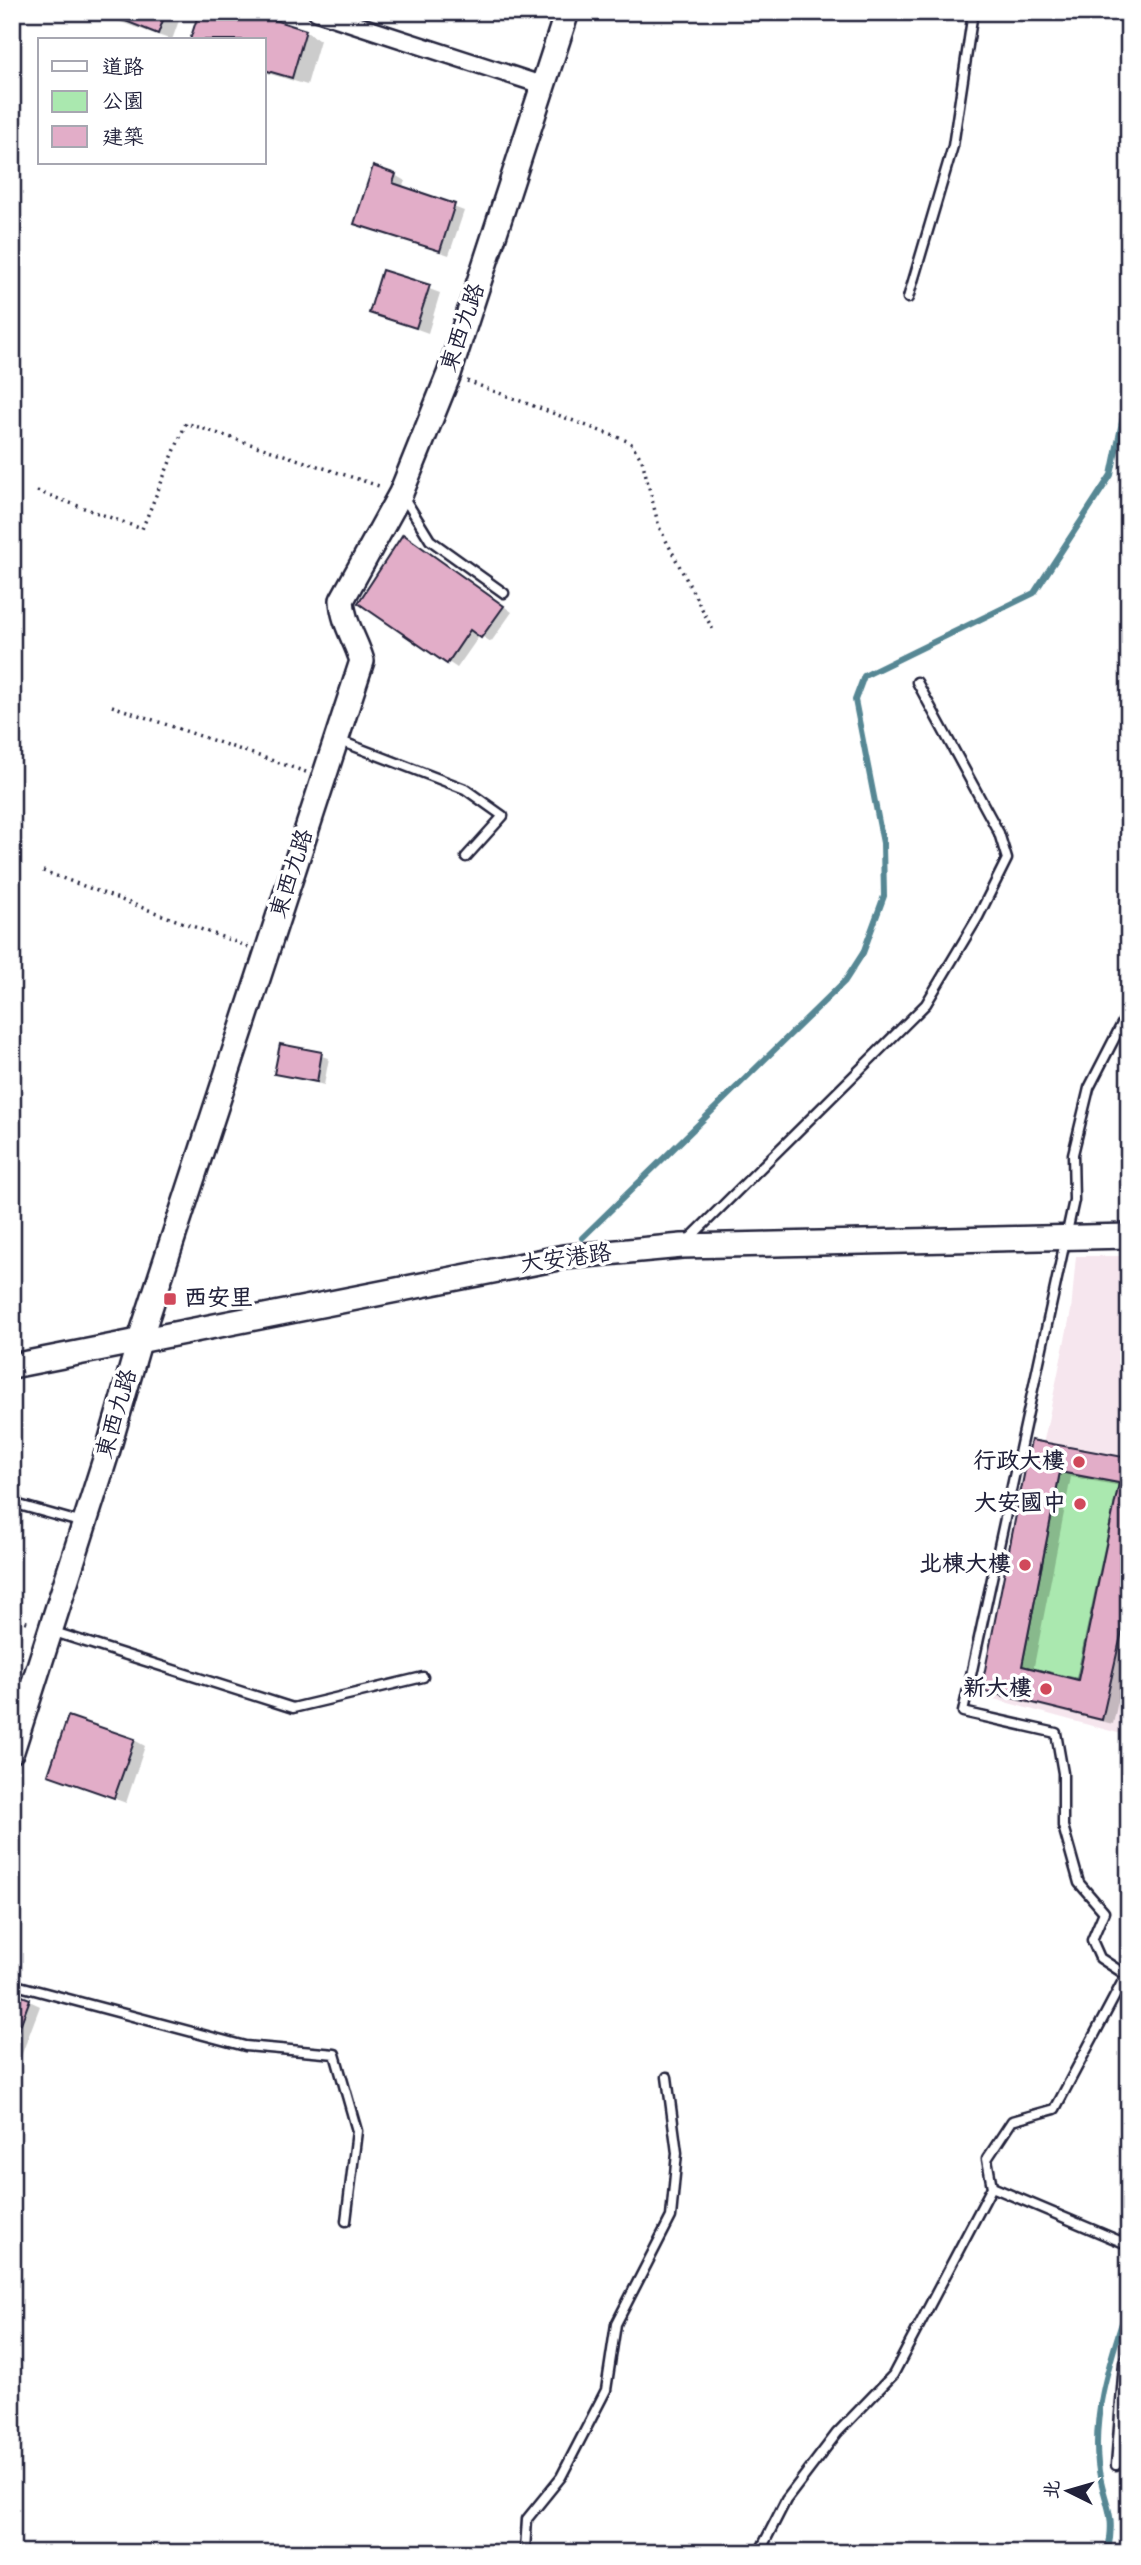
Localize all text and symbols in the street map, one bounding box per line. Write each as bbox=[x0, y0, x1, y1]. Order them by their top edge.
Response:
legend bbox=[38, 38, 266, 164]
text: 道路 bbox=[102, 54, 144, 84]
text: 公園 bbox=[102, 88, 144, 118]
text: 建築 bbox=[102, 124, 144, 154]
street label: 東西九路 bbox=[433, 279, 495, 377]
street label: 東西九路 bbox=[263, 825, 323, 923]
street label: 大安港路 bbox=[518, 1237, 614, 1283]
place label: 西安里 bbox=[184, 1283, 253, 1316]
marker: 西安里 bbox=[162, 1291, 178, 1307]
street label: 東西九路 bbox=[89, 1365, 147, 1463]
place label: 行政大樓 bbox=[973, 1446, 1065, 1479]
marker: 行政大樓 bbox=[1071, 1454, 1087, 1470]
place label: 大安國中 bbox=[974, 1488, 1066, 1521]
marker: 大安國中 bbox=[1072, 1496, 1088, 1512]
place label: 北棟大樓 bbox=[919, 1549, 1011, 1582]
marker: 北棟大樓 bbox=[1017, 1557, 1033, 1573]
place label: 新大樓 bbox=[963, 1673, 1032, 1706]
marker: 新大樓 bbox=[1038, 1681, 1054, 1697]
north arrow bbox=[1032, 2456, 1102, 2526]
text: 北 bbox=[1039, 2479, 1068, 2500]

